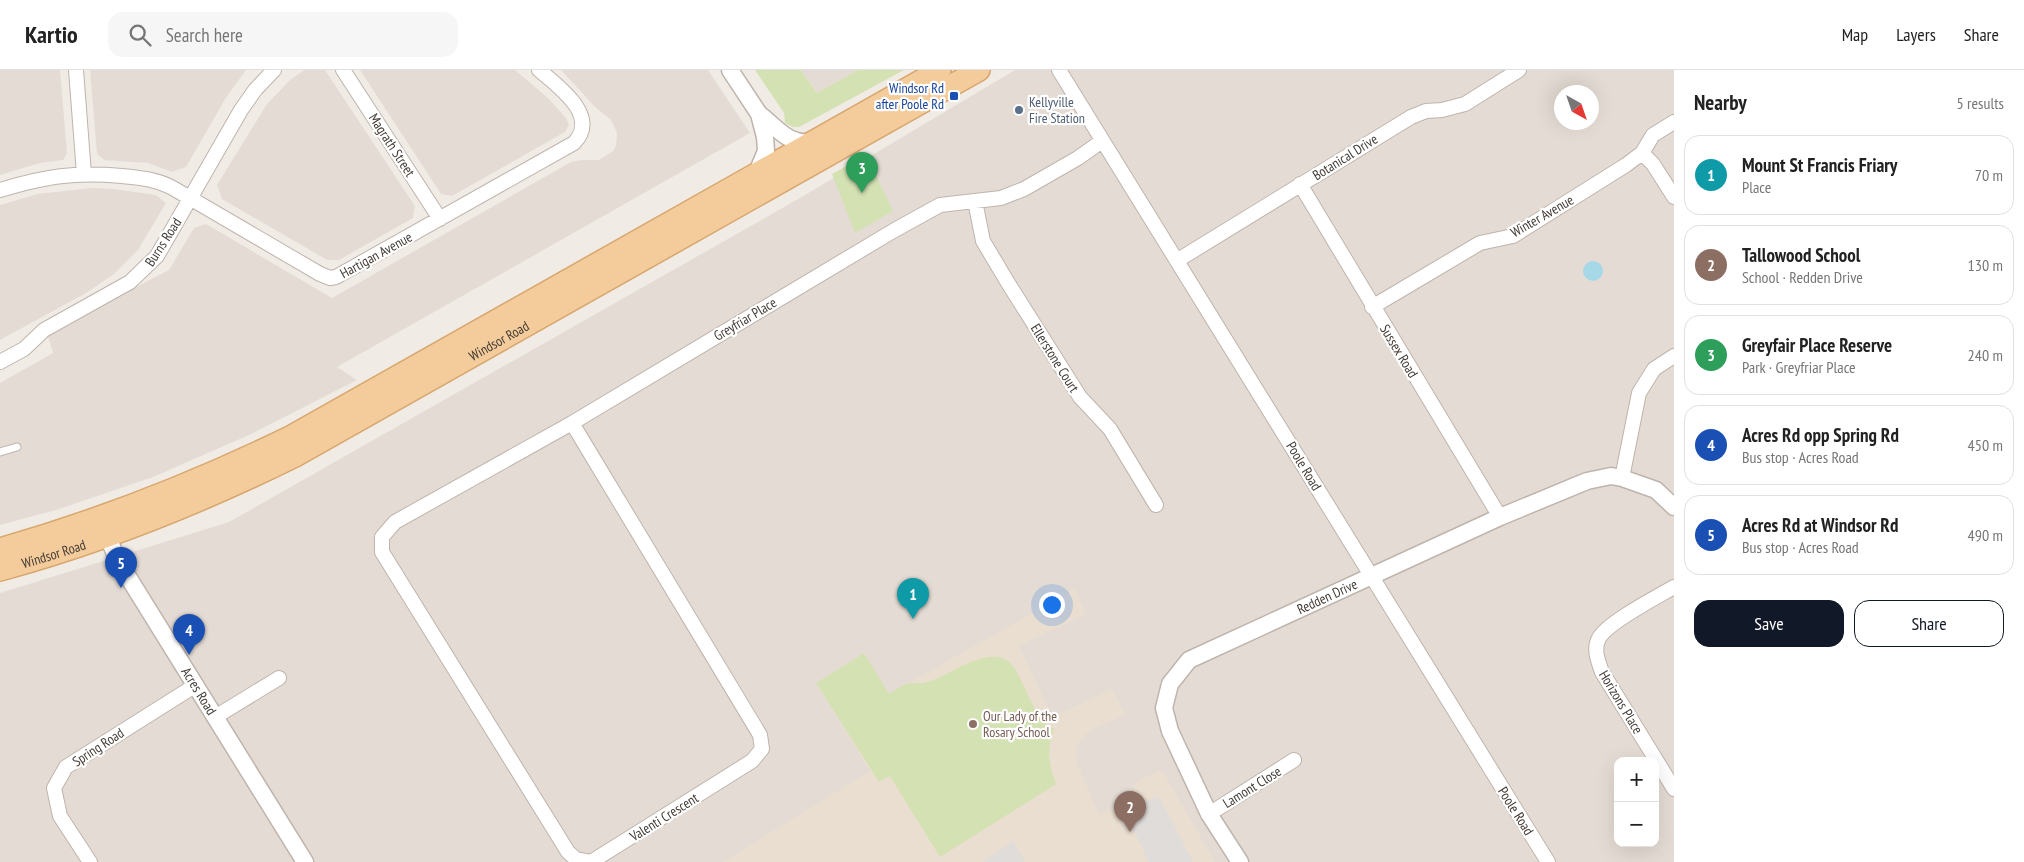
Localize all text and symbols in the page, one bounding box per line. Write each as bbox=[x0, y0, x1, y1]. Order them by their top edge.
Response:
search box bbox=[108, 12, 458, 57]
text: Kartio bbox=[25, 19, 78, 50]
icon: search bbox=[126, 21, 154, 49]
text: Search here bbox=[166, 23, 243, 47]
text: Map bbox=[1842, 23, 1868, 46]
text: Layers bbox=[1896, 23, 1936, 46]
text: Share bbox=[1964, 23, 1999, 46]
place label: Windsor Rd after Poole Rd bbox=[876, 79, 944, 113]
north arrow bbox=[1554, 85, 1599, 130]
text: Nearby bbox=[1694, 89, 1747, 116]
marker: Windsor Rd after Poole Rd bbox=[948, 90, 960, 102]
place label: Kellyville Fire Station bbox=[1029, 93, 1085, 127]
text: 5 results bbox=[1957, 93, 2004, 113]
marker: Kellyville Fire Station bbox=[1013, 104, 1025, 116]
street label: Magrath Street bbox=[365, 110, 419, 180]
street label: Botanical Drive bbox=[1309, 130, 1381, 184]
pin: 3 bbox=[846, 152, 878, 193]
text: Mount St Francis Friary bbox=[1742, 153, 1897, 177]
text: 1 bbox=[1707, 165, 1715, 185]
text: 70 m bbox=[1975, 165, 2003, 185]
text: Place bbox=[1742, 177, 1771, 197]
street label: Winter Avenue bbox=[1507, 191, 1577, 241]
street label: Burns Road bbox=[141, 214, 185, 270]
street label: Hartigan Avenue bbox=[337, 228, 416, 282]
text: Tallowood School bbox=[1742, 243, 1860, 267]
text: 2 bbox=[1707, 255, 1715, 275]
text: 130 m bbox=[1968, 255, 2003, 275]
text: School · Redden Drive bbox=[1742, 267, 1863, 287]
street label: Greyfriar Place bbox=[710, 293, 780, 345]
street label: Windsor Road bbox=[466, 317, 532, 365]
street label: Ellerstone Court bbox=[1027, 320, 1083, 396]
street label: Sussex Road bbox=[1376, 321, 1422, 381]
text: Greyfair Place Reserve bbox=[1742, 333, 1892, 357]
text: 3 bbox=[1707, 345, 1715, 365]
text: 240 m bbox=[1968, 345, 2003, 365]
text: Park · Greyfriar Place bbox=[1742, 357, 1856, 377]
text: Acres Rd opp Spring Rd bbox=[1742, 423, 1899, 447]
text: 4 bbox=[1707, 435, 1715, 455]
text: 450 m bbox=[1968, 435, 2003, 455]
street label: Poole Road bbox=[1282, 438, 1326, 494]
text: Bus stop · Acres Road bbox=[1742, 447, 1859, 467]
text: Acres Rd at Windsor Rd bbox=[1742, 513, 1898, 537]
text: 5 bbox=[1707, 525, 1715, 545]
text: 490 m bbox=[1968, 525, 2003, 545]
street label: Windsor Road bbox=[20, 535, 88, 572]
text: Bus stop · Acres Road bbox=[1742, 537, 1859, 557]
pin: 5 bbox=[105, 547, 137, 588]
street label: Redden Drive bbox=[1294, 575, 1360, 618]
pin: 1 bbox=[897, 578, 929, 619]
your location bbox=[1039, 592, 1065, 618]
button: Save bbox=[1694, 600, 1844, 647]
button: Share bbox=[1854, 600, 2004, 647]
pin: 4 bbox=[173, 614, 205, 655]
street label: Acres Road bbox=[177, 664, 221, 718]
street label: Horizons Place bbox=[1595, 667, 1647, 737]
place label: Our Lady of the Rosary School bbox=[983, 707, 1057, 741]
marker: Our Lady of the Rosary School bbox=[967, 718, 979, 730]
street label: Spring Road bbox=[69, 724, 127, 770]
map controls bbox=[1614, 757, 1659, 847]
button: + bbox=[1614, 757, 1659, 802]
street label: Lamont Close bbox=[1219, 762, 1285, 812]
street label: Poole Road bbox=[1494, 783, 1538, 839]
street label: Valenti Crescent bbox=[625, 789, 702, 846]
pin: 2 bbox=[1114, 791, 1146, 832]
button: − bbox=[1614, 802, 1659, 847]

